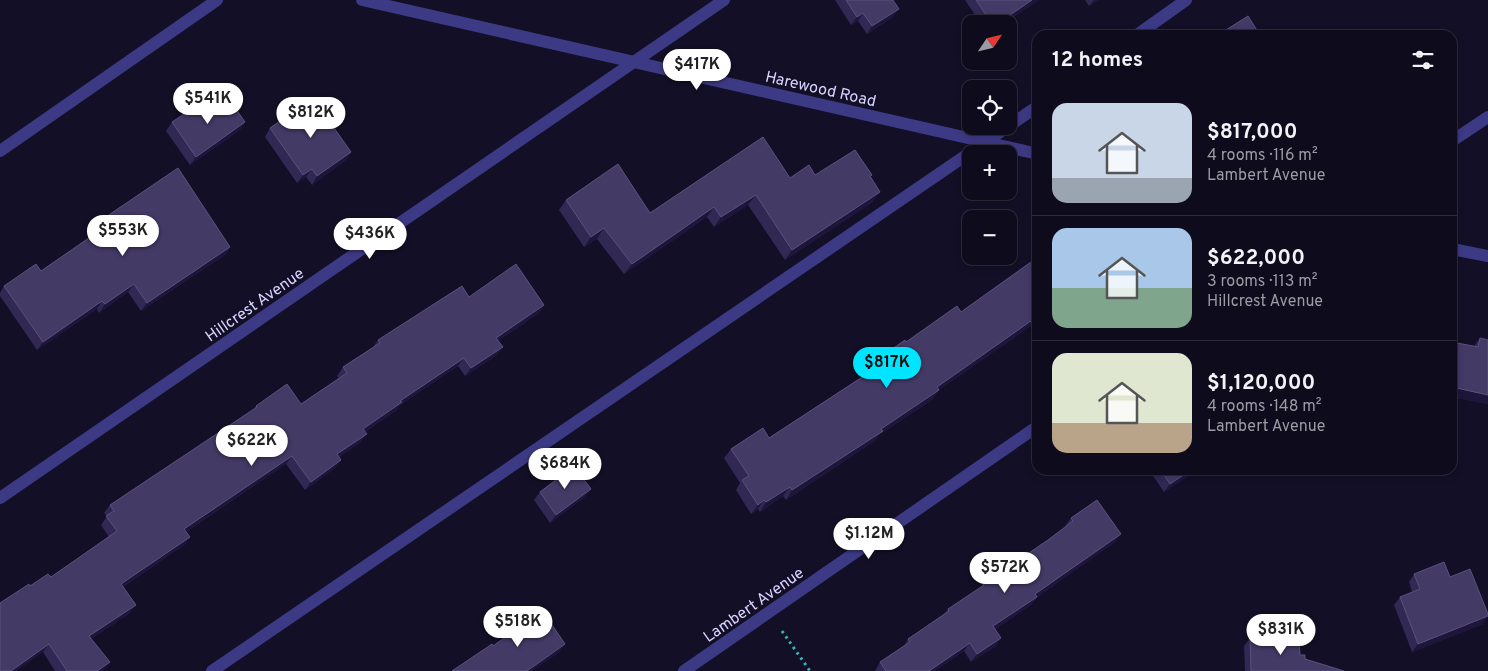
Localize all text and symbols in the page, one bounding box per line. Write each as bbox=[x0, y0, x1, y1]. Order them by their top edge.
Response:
north arrow bbox=[962, 15, 1018, 70]
map controls bbox=[962, 15, 1017, 265]
icon: filters bbox=[1409, 46, 1437, 74]
text: 12 homes bbox=[1052, 47, 1143, 74]
pin: $417K bbox=[662, 48, 732, 91]
text: $417K bbox=[674, 55, 720, 75]
street label: Harewood Road bbox=[763, 67, 878, 112]
button: locate bbox=[962, 80, 1017, 135]
pin: $541K bbox=[173, 82, 243, 125]
text: $541K bbox=[184, 89, 232, 109]
pin: $812K bbox=[276, 96, 346, 139]
text: $812K bbox=[287, 103, 335, 123]
text: $817,000 bbox=[1207, 119, 1297, 146]
icon: home bbox=[1092, 123, 1152, 183]
button: + bbox=[962, 145, 1017, 200]
text: 4 rooms · 116 m² bbox=[1207, 146, 1318, 166]
text: Lambert Avenue bbox=[1207, 166, 1325, 186]
button: − bbox=[962, 210, 1017, 265]
pin: $553K bbox=[88, 214, 158, 257]
pin: $436K bbox=[335, 218, 405, 260]
text: $553K bbox=[98, 221, 148, 241]
text: $436K bbox=[345, 224, 395, 244]
text: $622,000 bbox=[1207, 245, 1305, 272]
icon: home bbox=[1092, 248, 1152, 308]
street label: Hillcrest Avenue bbox=[202, 264, 308, 347]
text: 3 rooms · 113 m² bbox=[1207, 272, 1318, 292]
text: Hillcrest Avenue bbox=[1207, 292, 1323, 312]
pin: $817K bbox=[852, 346, 922, 389]
text: $817K bbox=[864, 353, 910, 373]
text: $1,120,000 bbox=[1207, 370, 1315, 397]
icon: home bbox=[1092, 373, 1152, 433]
text: 4 rooms · 148 m² bbox=[1207, 397, 1322, 417]
text: Lambert Avenue bbox=[1207, 417, 1325, 437]
pin: $622K bbox=[217, 424, 287, 467]
text: $622K bbox=[227, 431, 277, 451]
pin: $684K bbox=[530, 448, 600, 490]
text: $684K bbox=[539, 454, 591, 474]
pin: $1.12M bbox=[828, 518, 910, 560]
text: $1.12M bbox=[844, 524, 894, 544]
pin: $572K bbox=[970, 552, 1040, 594]
text: $572K bbox=[981, 558, 1029, 578]
street label: Lambert Avenue bbox=[700, 564, 808, 648]
pin: $518K bbox=[483, 606, 553, 648]
text: $518K bbox=[494, 612, 542, 632]
pin: $831K bbox=[1246, 614, 1316, 656]
text: $831K bbox=[1258, 620, 1304, 640]

